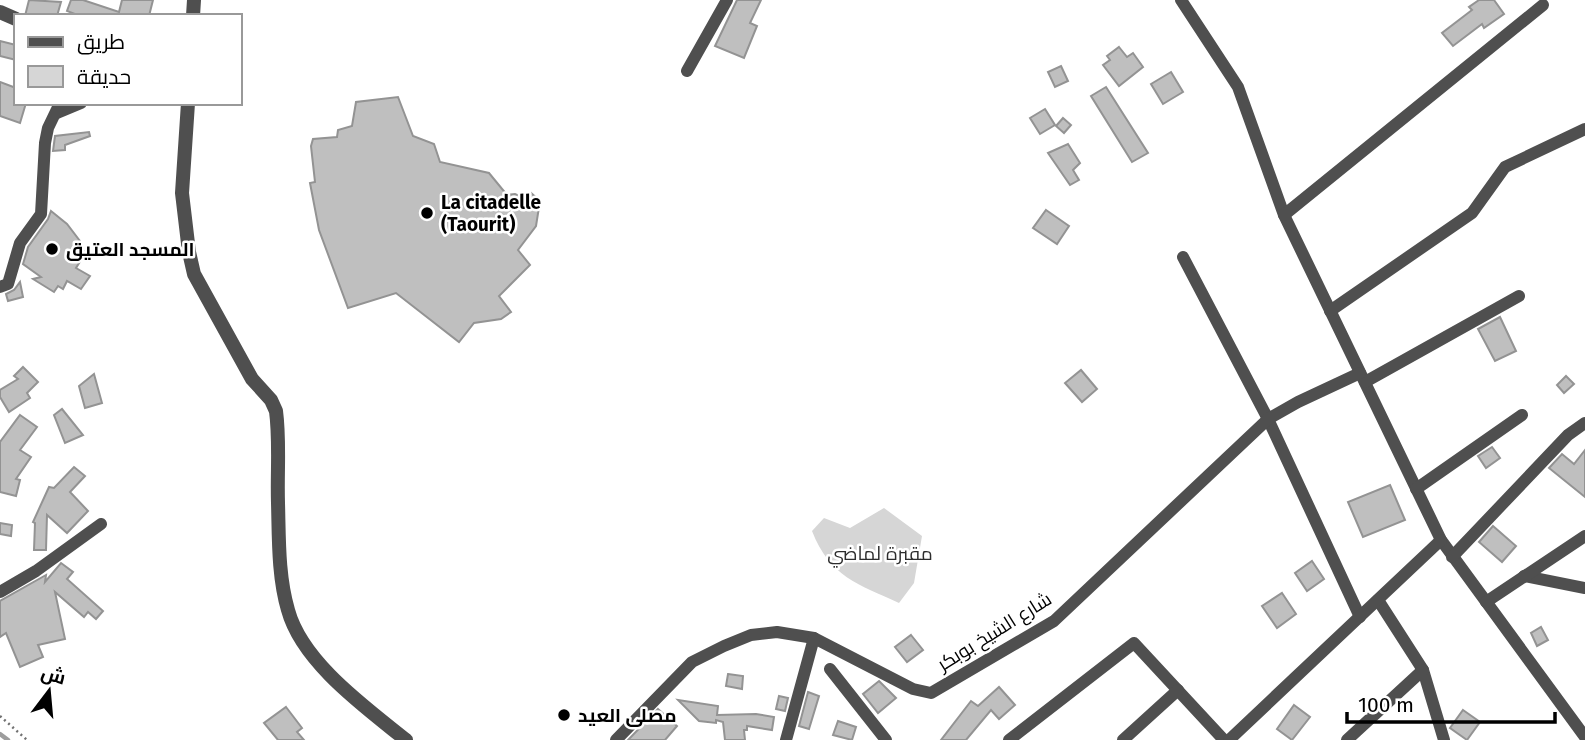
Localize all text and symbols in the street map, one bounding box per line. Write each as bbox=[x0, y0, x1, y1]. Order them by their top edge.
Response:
legend bbox=[14, 14, 242, 105]
text: طريق bbox=[77, 29, 125, 55]
text: حديقة bbox=[77, 64, 131, 90]
place label: La citadelle (Taourit) bbox=[441, 191, 541, 236]
marker: La citadelle (Taourit) bbox=[419, 205, 435, 221]
place label: المسجد العتيق bbox=[66, 238, 195, 261]
marker: المسجد العتيق bbox=[44, 241, 60, 257]
park label: مقبرة لماضي bbox=[827, 542, 933, 568]
street label: شارع الشيخ بوبكر bbox=[932, 587, 1057, 678]
north arrow bbox=[14, 656, 84, 726]
text: ش bbox=[39, 661, 68, 690]
scale bar bbox=[1347, 680, 1555, 724]
text: 100 m bbox=[1358, 692, 1414, 718]
place label: مصلى العيد bbox=[578, 704, 677, 727]
marker: مصلى العيد bbox=[556, 707, 572, 723]

